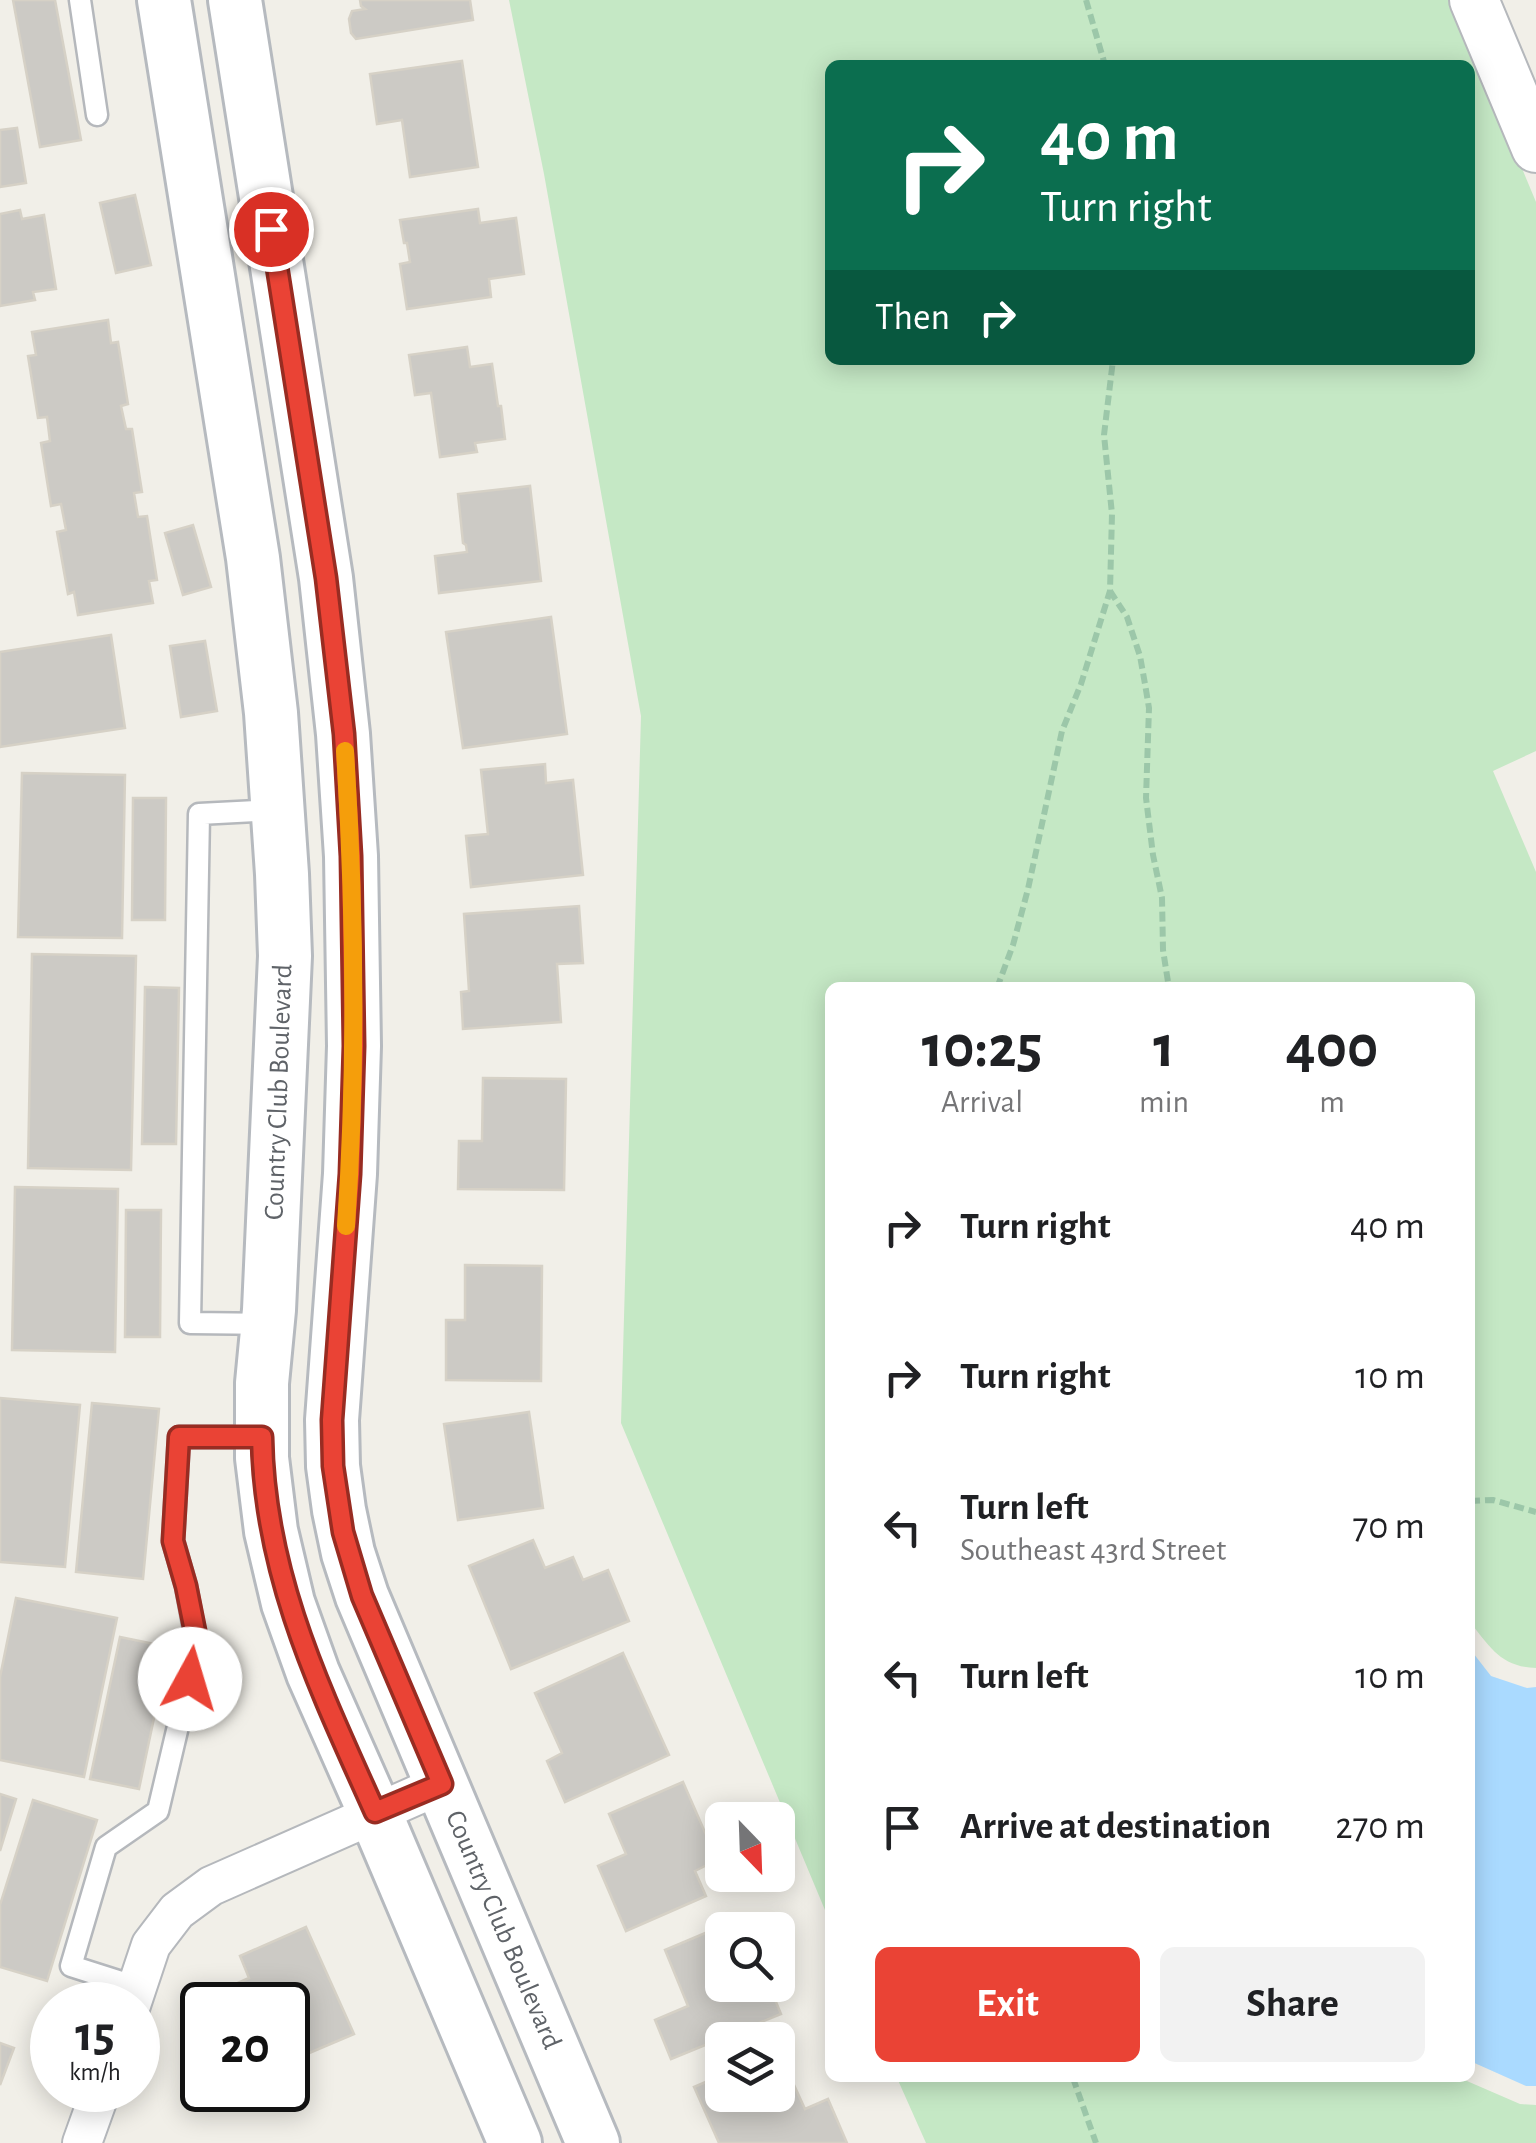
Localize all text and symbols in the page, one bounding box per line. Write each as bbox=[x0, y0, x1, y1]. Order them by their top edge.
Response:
icon: right bbox=[875, 100, 1005, 230]
text: 40 m bbox=[1040, 103, 1179, 173]
text: Turn right bbox=[1040, 185, 1212, 230]
pin bbox=[229, 187, 314, 272]
icon: arrive bbox=[244, 202, 299, 257]
icon: right bbox=[970, 290, 1025, 345]
text: Then bbox=[875, 299, 950, 337]
street label: Country Club Boulevard bbox=[261, 964, 297, 1220]
text: 10:25 bbox=[922, 1018, 1042, 1078]
text: 1 bbox=[1153, 1018, 1175, 1078]
text: 400 bbox=[1286, 1018, 1378, 1078]
text: Arrival bbox=[941, 1086, 1023, 1118]
text: min bbox=[1139, 1086, 1189, 1118]
text: m bbox=[1319, 1086, 1345, 1118]
icon: right bbox=[875, 1200, 930, 1255]
text: Turn right bbox=[960, 1208, 1110, 1246]
text: 40 m bbox=[1350, 1208, 1425, 1246]
icon: right bbox=[875, 1350, 930, 1405]
text: Turn right bbox=[960, 1358, 1110, 1396]
text: 10 m bbox=[1355, 1358, 1425, 1396]
text: Turn left bbox=[960, 1489, 1088, 1527]
icon: left bbox=[875, 1500, 930, 1555]
text: 70 m bbox=[1352, 1508, 1425, 1546]
text: Southeast 43rd Street bbox=[960, 1534, 1226, 1566]
position arrow bbox=[138, 1627, 242, 1731]
icon: left bbox=[875, 1650, 930, 1705]
text: Turn left bbox=[960, 1658, 1088, 1696]
text: 10 m bbox=[1355, 1658, 1425, 1696]
icon: arrive bbox=[875, 1800, 930, 1855]
north arrow bbox=[705, 1802, 795, 1892]
map controls bbox=[705, 1802, 795, 2112]
street label: Country Club Boulevard bbox=[440, 1807, 566, 2053]
text: Arrive at destination bbox=[960, 1808, 1271, 1846]
text: 270 m bbox=[1335, 1808, 1425, 1846]
button: search bbox=[705, 1912, 795, 2002]
button: Exit bbox=[875, 1947, 1140, 2062]
button: Share bbox=[1160, 1947, 1425, 2062]
speed limit sign: 20 bbox=[180, 1982, 310, 2112]
text: 15 bbox=[75, 2010, 115, 2060]
button: layers bbox=[705, 2022, 795, 2112]
text: km/h bbox=[69, 2060, 121, 2085]

